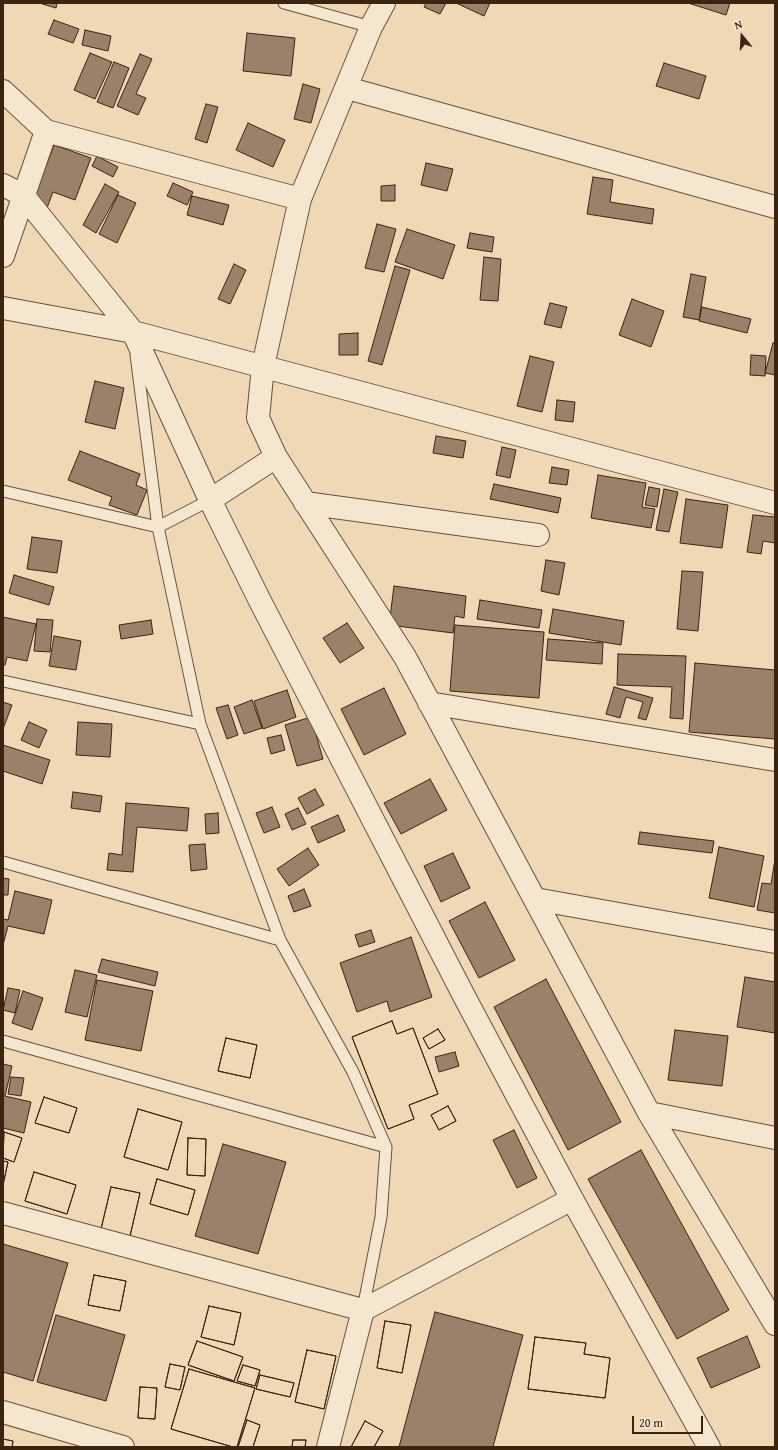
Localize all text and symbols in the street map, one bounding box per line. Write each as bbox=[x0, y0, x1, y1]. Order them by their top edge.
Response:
north arrow bbox=[722, 16, 762, 56]
text: N bbox=[732, 16, 744, 33]
scale bar bbox=[634, 1408, 705, 1434]
text: 20 m bbox=[639, 1414, 663, 1431]

